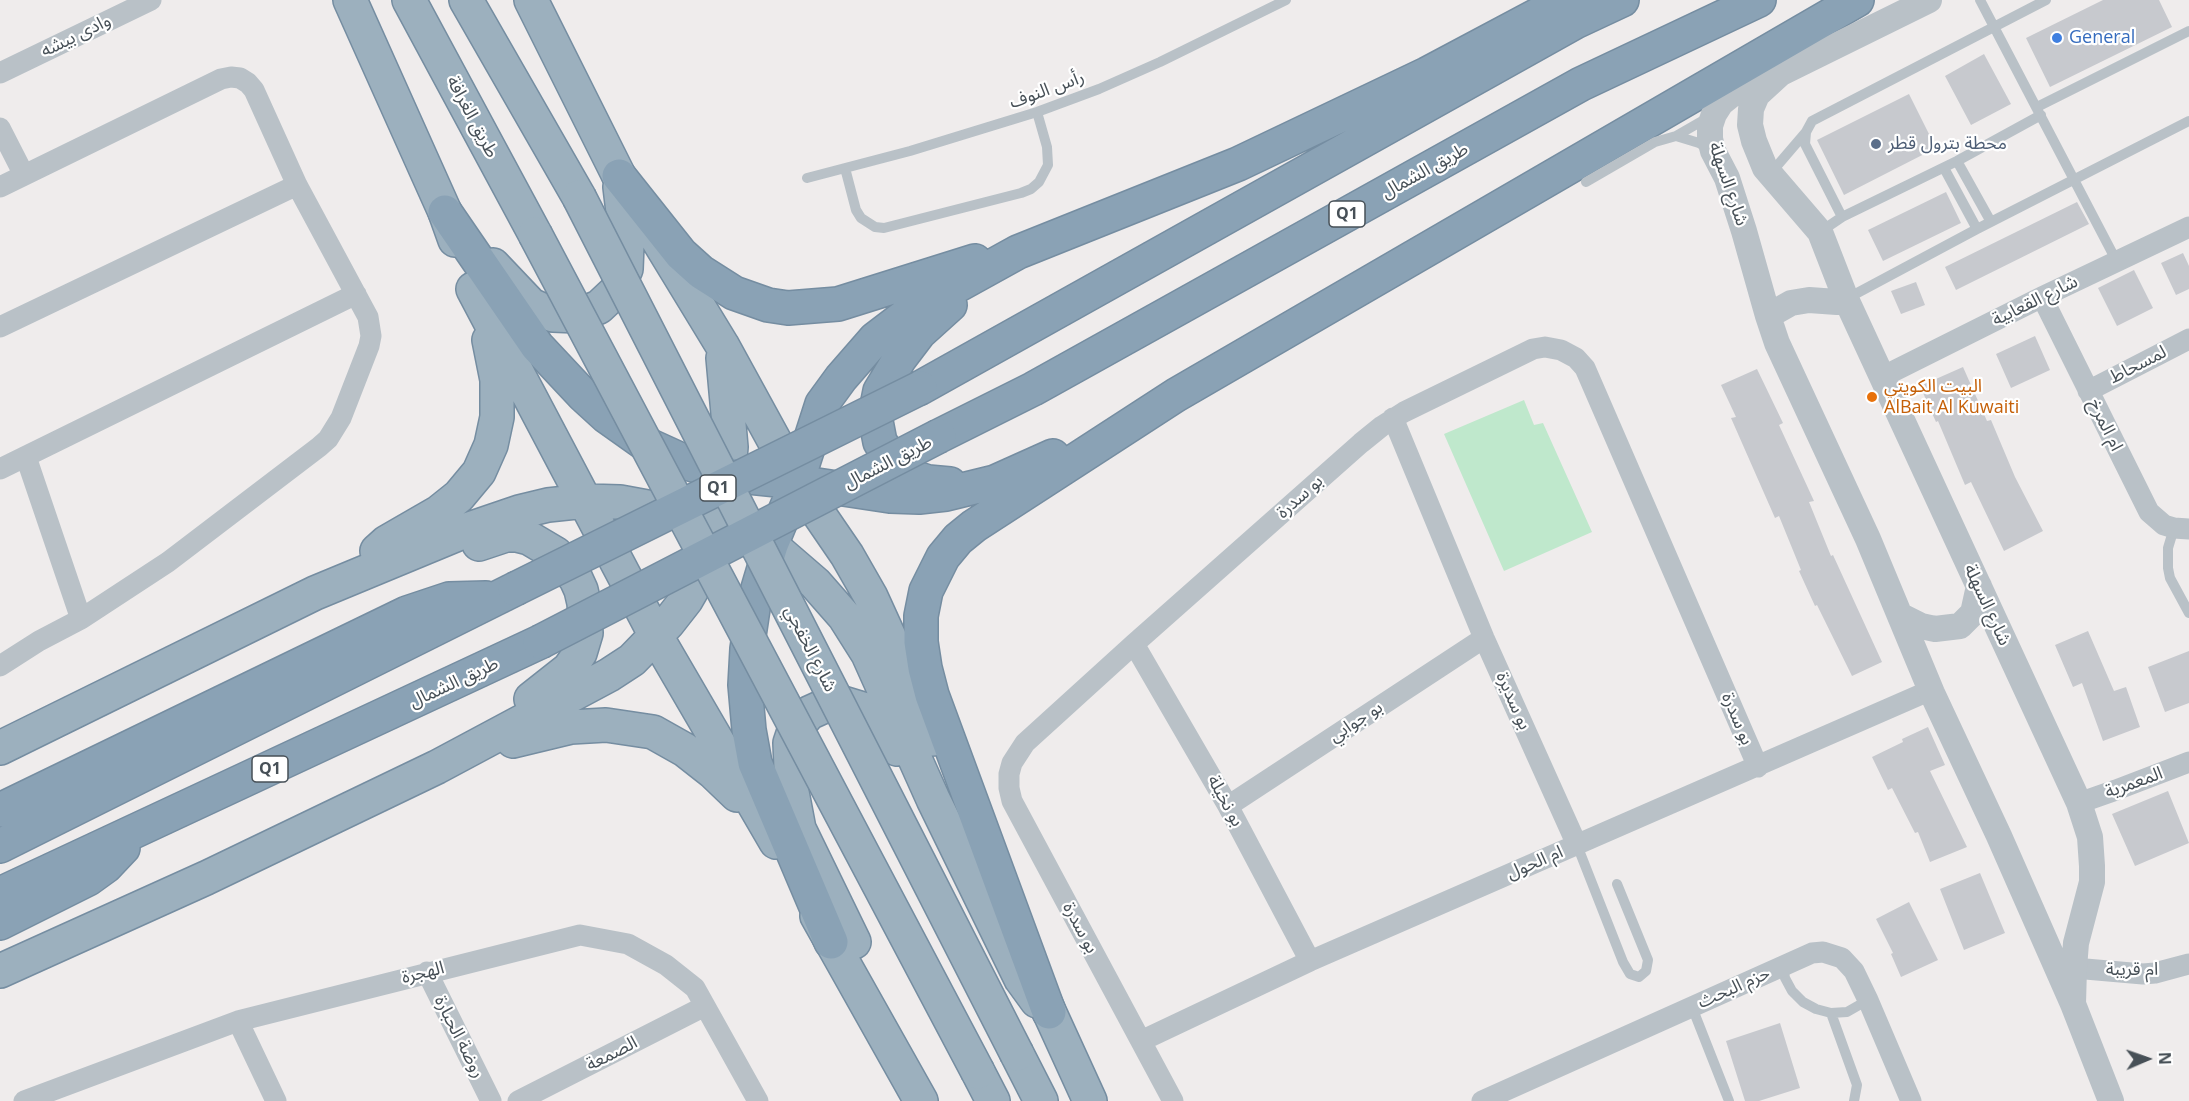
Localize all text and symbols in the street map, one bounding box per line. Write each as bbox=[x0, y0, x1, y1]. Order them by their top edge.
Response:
street label: وادى بيشه bbox=[38, 10, 114, 62]
place label: General bbox=[2069, 27, 2135, 49]
marker: General bbox=[2050, 31, 2064, 45]
street label: رأس النوف bbox=[1007, 66, 1087, 114]
street label: طريق الغرافة bbox=[441, 72, 503, 162]
place label: محطة بترول قطر bbox=[1888, 133, 2007, 155]
marker: محطة بترول قطر bbox=[1869, 137, 1883, 151]
street label: طريق الشمال bbox=[1378, 138, 1472, 204]
street label: شارع السهلة bbox=[1704, 139, 1752, 229]
road number: Q1 bbox=[1329, 201, 1365, 227]
street label: شارع القعابية bbox=[1989, 271, 2081, 331]
street label: لمسحاط bbox=[2106, 341, 2170, 389]
place label: البيت الكويتي AlBait Al Kuwaiti bbox=[1884, 376, 2019, 418]
marker: البيت الكويتي AlBait Al Kuwaiti bbox=[1865, 390, 1879, 404]
street label: ام المرخ bbox=[2083, 395, 2127, 455]
street label: طريق الشمال bbox=[840, 432, 936, 494]
street label: بو سدرة bbox=[1272, 471, 1328, 523]
road number: Q1 bbox=[700, 475, 736, 501]
street label: شارع السهلة bbox=[1959, 561, 2015, 649]
street label: شارع الخفجي bbox=[779, 602, 841, 696]
street label: طريق الشمال bbox=[406, 653, 502, 713]
street label: بو سديرة bbox=[1491, 669, 1535, 733]
street label: بو سدرة bbox=[1716, 690, 1758, 748]
street label: بو جوابي bbox=[1325, 697, 1387, 747]
road number: Q1 bbox=[252, 756, 288, 782]
street label: المعمرية bbox=[2102, 763, 2166, 803]
street label: بو نخيلة bbox=[1202, 772, 1248, 830]
street label: ام الحول bbox=[1504, 842, 1566, 884]
street label: بو سدرة bbox=[1058, 899, 1102, 957]
street label: الهجرة bbox=[399, 957, 447, 989]
street label: ام قريبة bbox=[2106, 959, 2158, 981]
street label: حزم البحث bbox=[1695, 963, 1773, 1013]
street label: روضة الحبارة bbox=[429, 992, 489, 1082]
north arrow bbox=[2117, 1029, 2177, 1089]
street label: الصمعة bbox=[583, 1032, 641, 1076]
text: N bbox=[2154, 1051, 2176, 1065]

